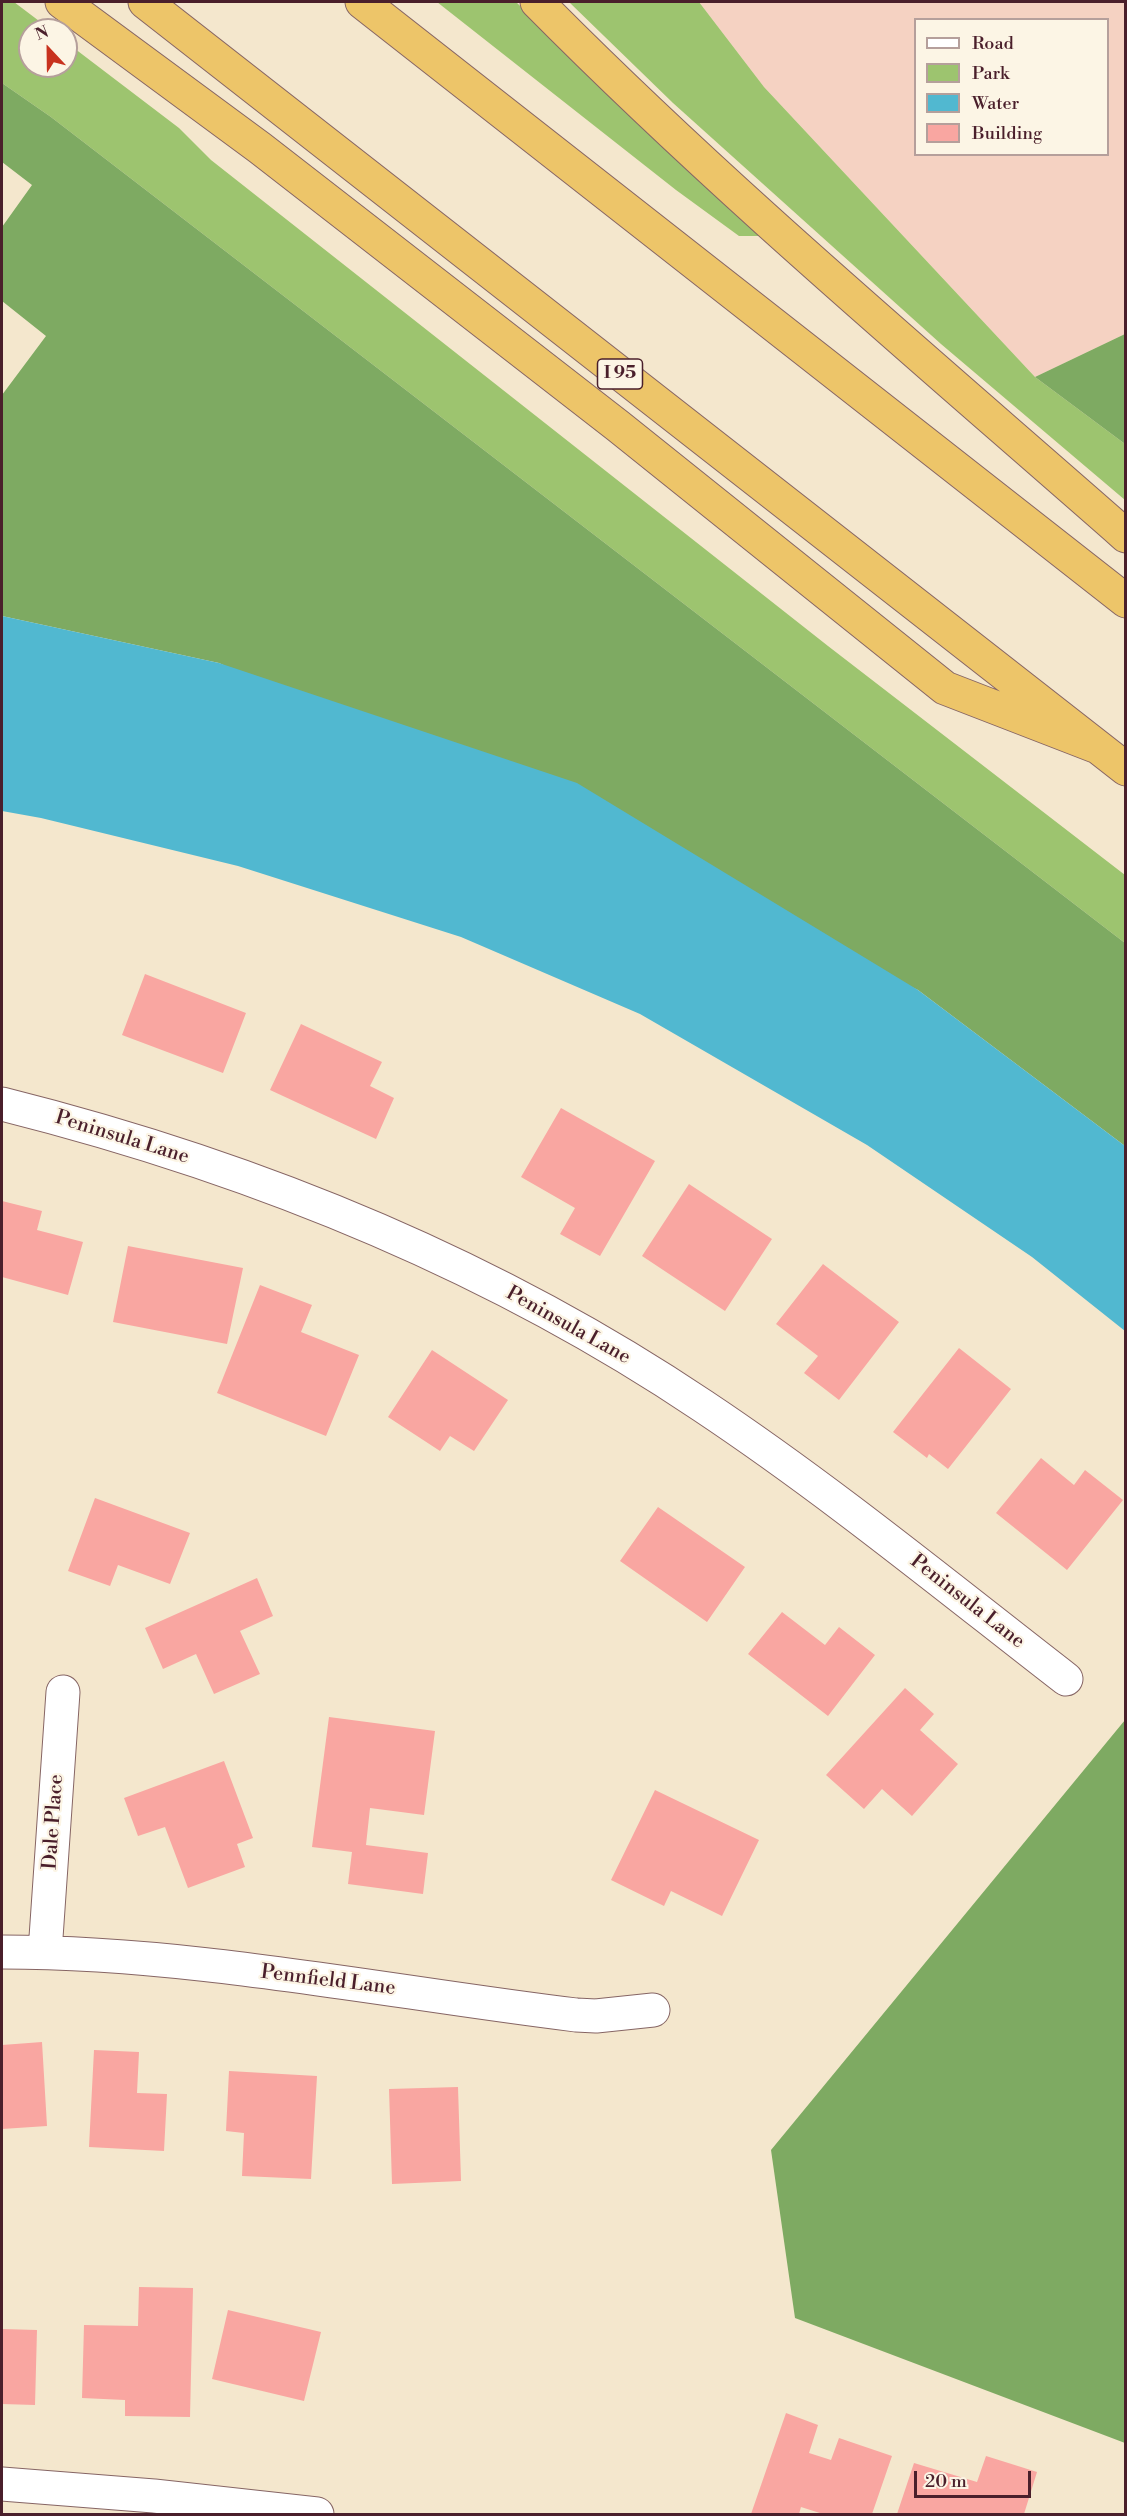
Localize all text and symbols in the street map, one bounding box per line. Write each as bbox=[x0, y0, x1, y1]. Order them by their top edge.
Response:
north arrow bbox=[18, 18, 78, 78]
legend bbox=[914, 18, 1109, 156]
text: N bbox=[32, 22, 52, 45]
text: Road bbox=[972, 32, 1014, 55]
text: Park bbox=[972, 62, 1009, 85]
text: Water bbox=[972, 92, 1019, 115]
text: Building bbox=[972, 122, 1042, 145]
road number: I 95 bbox=[598, 359, 642, 389]
street label: Peninsula Lane bbox=[52, 1106, 192, 1170]
street label: Peninsula Lane bbox=[502, 1282, 634, 1370]
street label: Peninsula Lane bbox=[905, 1550, 1029, 1654]
street label: Dale Place bbox=[39, 1773, 69, 1871]
street label: Pennfield Lane bbox=[259, 1961, 397, 2001]
scale bar bbox=[917, 2459, 1034, 2497]
text: 20 m bbox=[925, 2470, 967, 2493]

